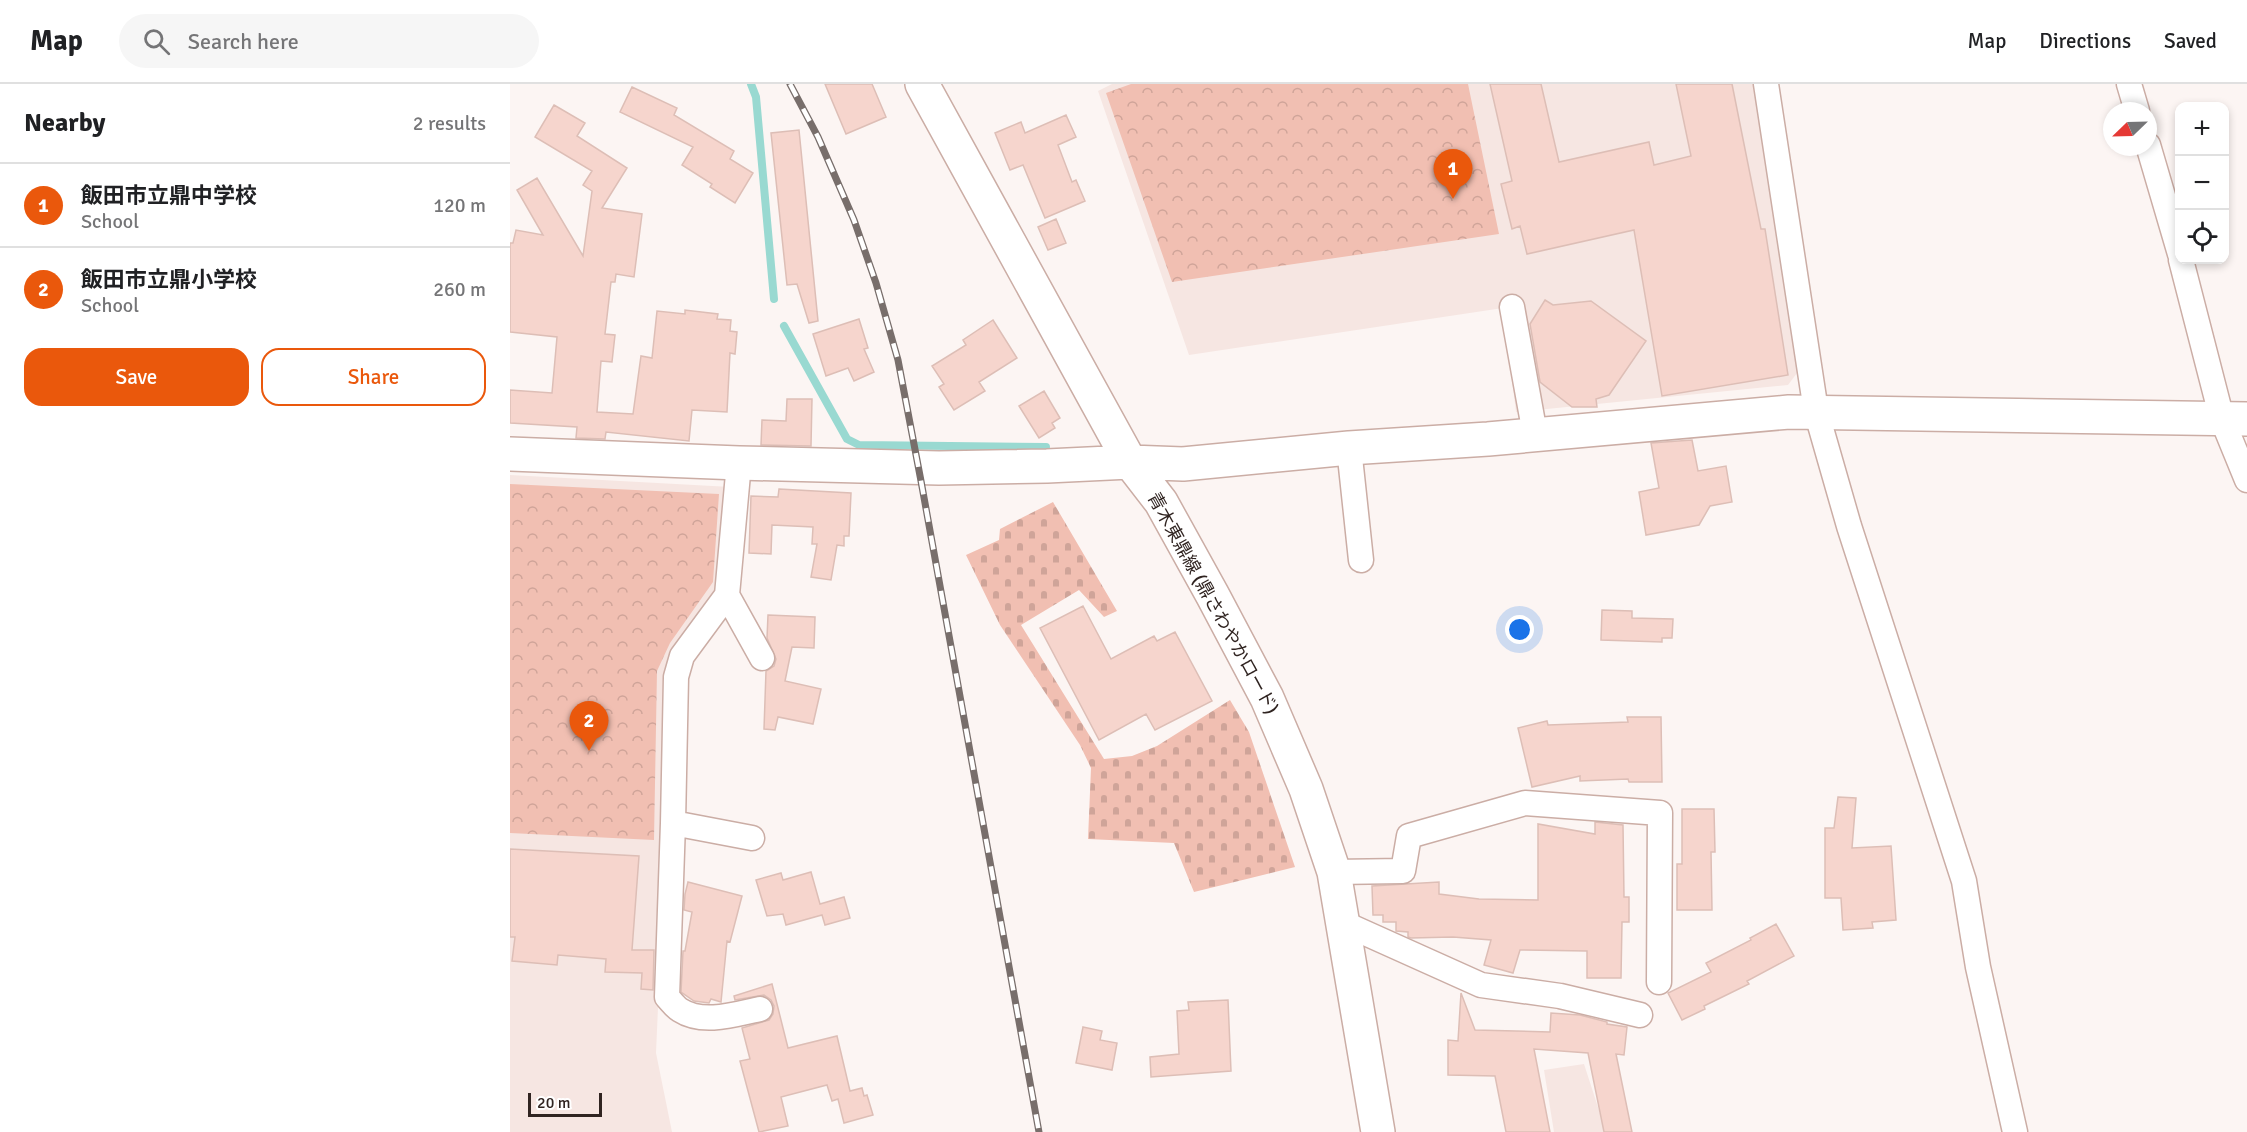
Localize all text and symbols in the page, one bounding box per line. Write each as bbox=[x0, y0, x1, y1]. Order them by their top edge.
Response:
search box bbox=[119, 14, 539, 68]
text: Map bbox=[30, 24, 83, 58]
icon: search bbox=[140, 25, 173, 58]
text: Search here bbox=[188, 28, 299, 55]
text: Map bbox=[1968, 28, 2006, 54]
text: Directions bbox=[2039, 28, 2131, 54]
text: Saved bbox=[2164, 28, 2217, 54]
north arrow bbox=[2103, 102, 2157, 156]
map controls bbox=[2175, 102, 2229, 264]
button: + bbox=[2175, 102, 2229, 156]
text: Nearby bbox=[24, 107, 105, 139]
text: 2 results bbox=[413, 111, 486, 136]
pin: 1 bbox=[1434, 150, 1472, 199]
button: − bbox=[2175, 156, 2229, 210]
text: 飯田市立鼎中学校 bbox=[81, 182, 257, 209]
text: 1 bbox=[38, 193, 49, 218]
text: 120 m bbox=[433, 193, 486, 218]
text: School bbox=[81, 209, 139, 234]
button: locate bbox=[2175, 210, 2229, 264]
text: 飯田市立鼎小学校 bbox=[81, 266, 257, 293]
text: 2 bbox=[38, 277, 49, 302]
text: 260 m bbox=[433, 277, 486, 302]
text: School bbox=[81, 293, 139, 318]
button: Save bbox=[24, 348, 249, 406]
button: Share bbox=[261, 348, 486, 406]
street label: 青木東鼎線 (鼎さわやかロード) bbox=[1143, 488, 1283, 718]
your location bbox=[1505, 615, 1534, 644]
pin: 2 bbox=[570, 702, 608, 751]
scale bar bbox=[528, 1090, 602, 1118]
text: 20 m bbox=[537, 1093, 571, 1113]

